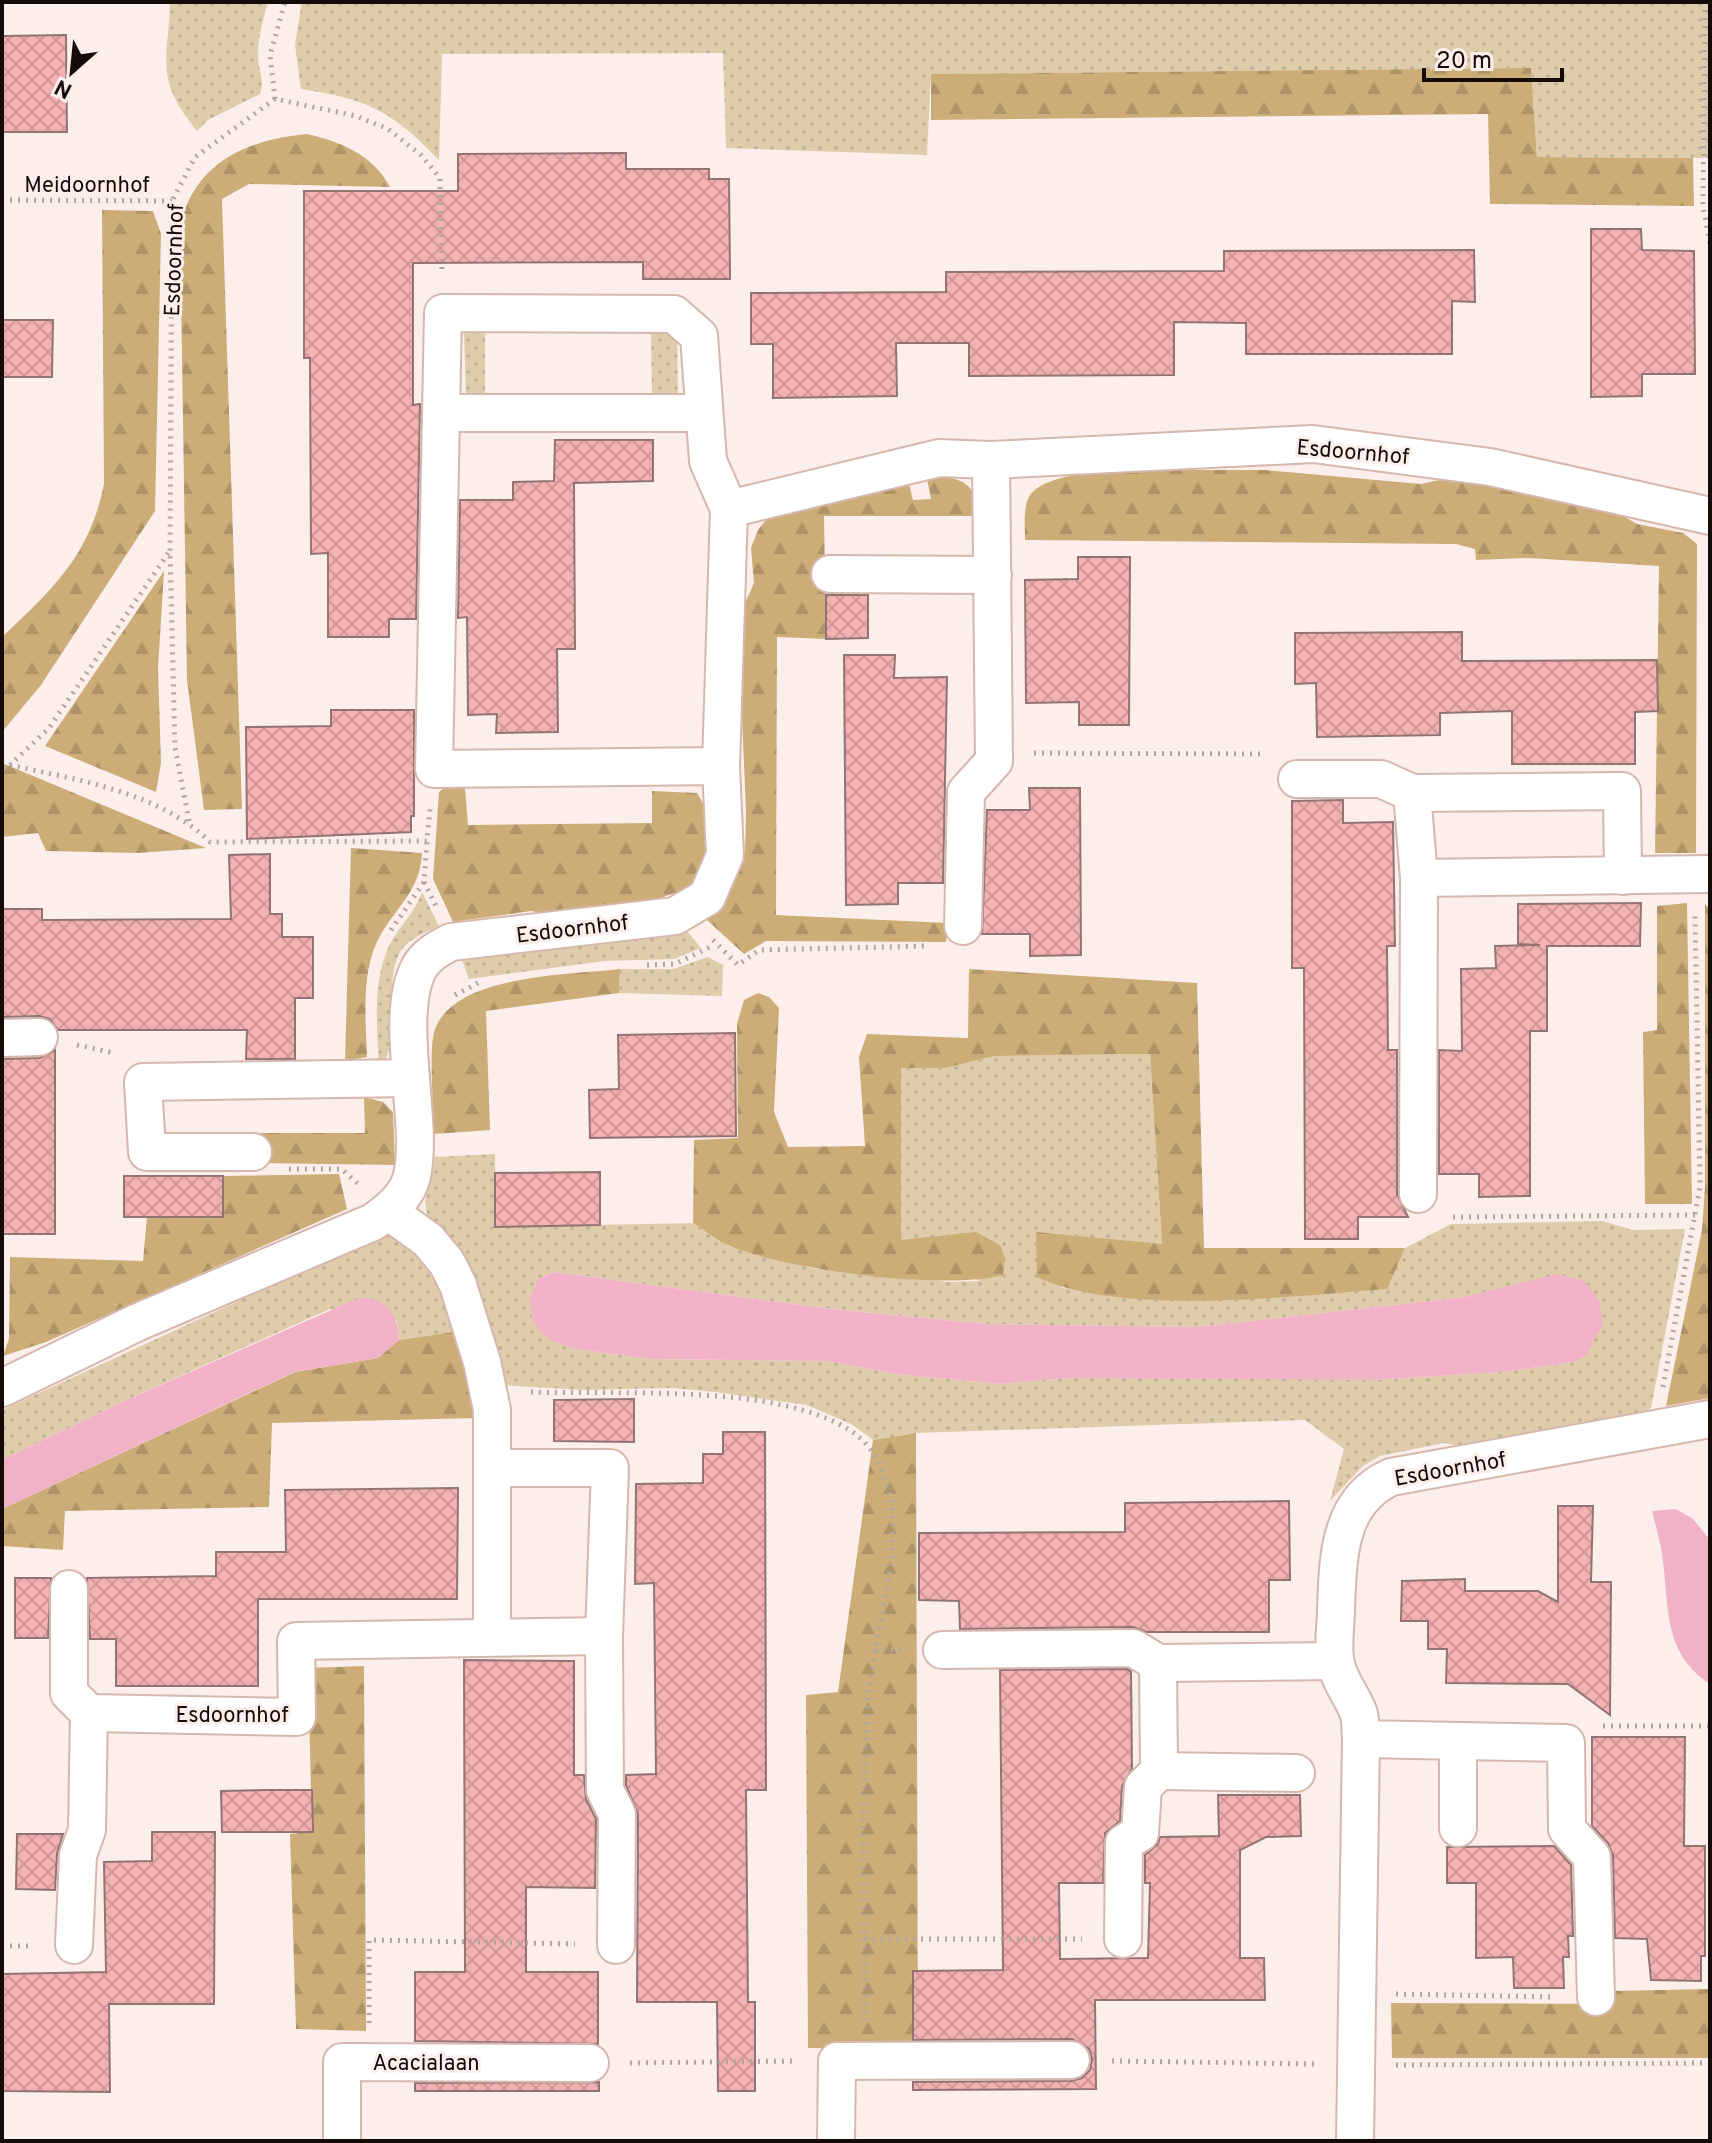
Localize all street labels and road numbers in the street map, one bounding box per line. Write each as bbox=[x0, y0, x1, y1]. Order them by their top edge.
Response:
street label: Meidoornhof bbox=[24, 173, 150, 200]
street label: Esdoornhof bbox=[160, 203, 191, 317]
street label: Esdoornhof bbox=[1295, 435, 1410, 472]
street label: Esdoornhof bbox=[515, 910, 630, 951]
street label: Esdoornhof bbox=[1392, 1447, 1508, 1494]
street label: Esdoornhof bbox=[176, 1703, 289, 1730]
street label: Acacialaan bbox=[372, 2051, 480, 2078]

